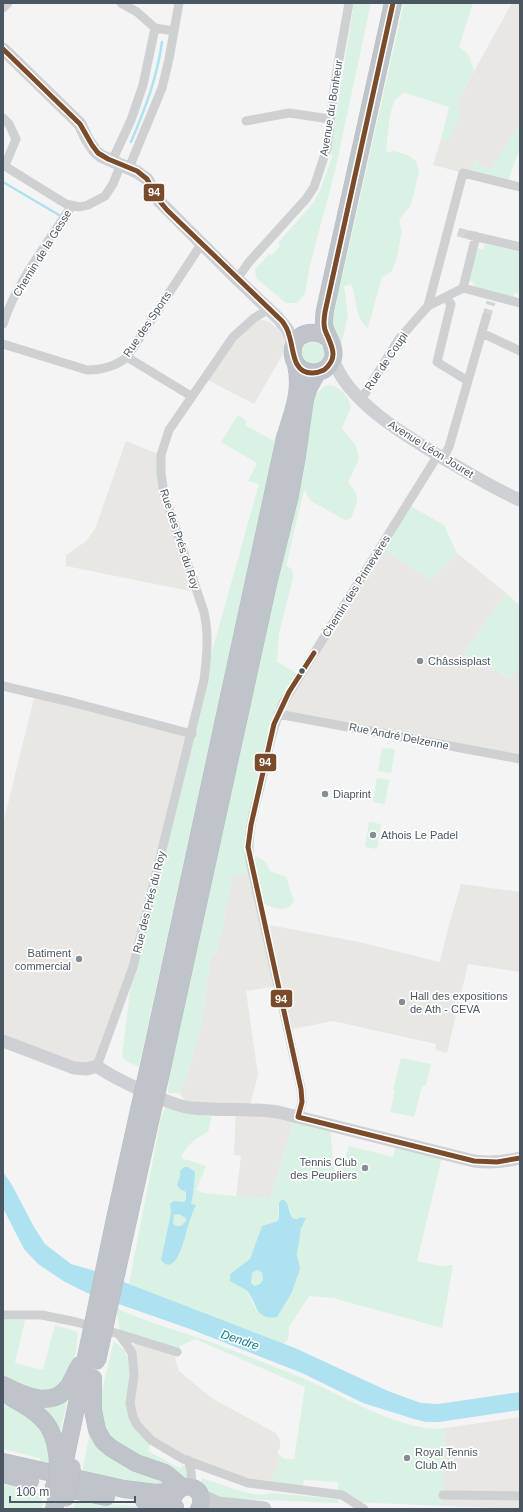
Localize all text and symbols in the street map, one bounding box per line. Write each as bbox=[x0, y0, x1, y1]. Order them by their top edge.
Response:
street label: Avenue du Bonheur bbox=[317, 59, 345, 157]
line badge: 94 bbox=[143, 183, 165, 202]
text: 94 bbox=[148, 186, 161, 198]
street label: Chemin de la Gesse bbox=[11, 208, 73, 298]
street label: Rue des Sports bbox=[121, 289, 173, 359]
street label: Rue de Coupi bbox=[362, 330, 410, 392]
street label: Avenue Léon Jouret bbox=[386, 418, 476, 480]
street label: Rue des Prés du Roy bbox=[158, 487, 202, 591]
street label: Chemin des Primevères bbox=[320, 533, 392, 639]
place label: Châssisplast bbox=[428, 655, 490, 667]
marker: Châssisplast bbox=[415, 656, 425, 666]
unlabelled marker bbox=[297, 666, 307, 676]
street label: Rue André Delzenne bbox=[348, 720, 450, 752]
line badge: 94 bbox=[254, 753, 277, 772]
text: 94 bbox=[259, 756, 272, 768]
place label: Diaprint bbox=[333, 788, 371, 800]
marker: Diaprint bbox=[320, 789, 330, 799]
place label: Athois Le Padel bbox=[381, 829, 458, 841]
marker: Athois Le Padel bbox=[368, 830, 378, 840]
street label: Rue des Prés du Roy bbox=[131, 849, 168, 954]
place label: Batiment commercial bbox=[15, 947, 71, 972]
marker: Batiment commercial bbox=[74, 954, 84, 964]
line badge: 94 bbox=[270, 989, 293, 1008]
place label: Hall des expositions de Ath - CEVA bbox=[410, 990, 508, 1015]
text: 94 bbox=[275, 993, 288, 1005]
marker: Hall des expositions de Ath - CEVA bbox=[397, 997, 407, 1007]
place label: Tennis Club des Peupliers bbox=[290, 1156, 357, 1181]
marker: Tennis Club des Peupliers bbox=[360, 1163, 370, 1173]
water label: Dendre bbox=[219, 1327, 261, 1353]
place label: Royal Tennis Club Ath bbox=[415, 1446, 478, 1471]
marker: Royal Tennis Club Ath bbox=[402, 1453, 412, 1463]
scale bar bbox=[10, 1478, 135, 1504]
text: 100 m bbox=[16, 1485, 49, 1499]

